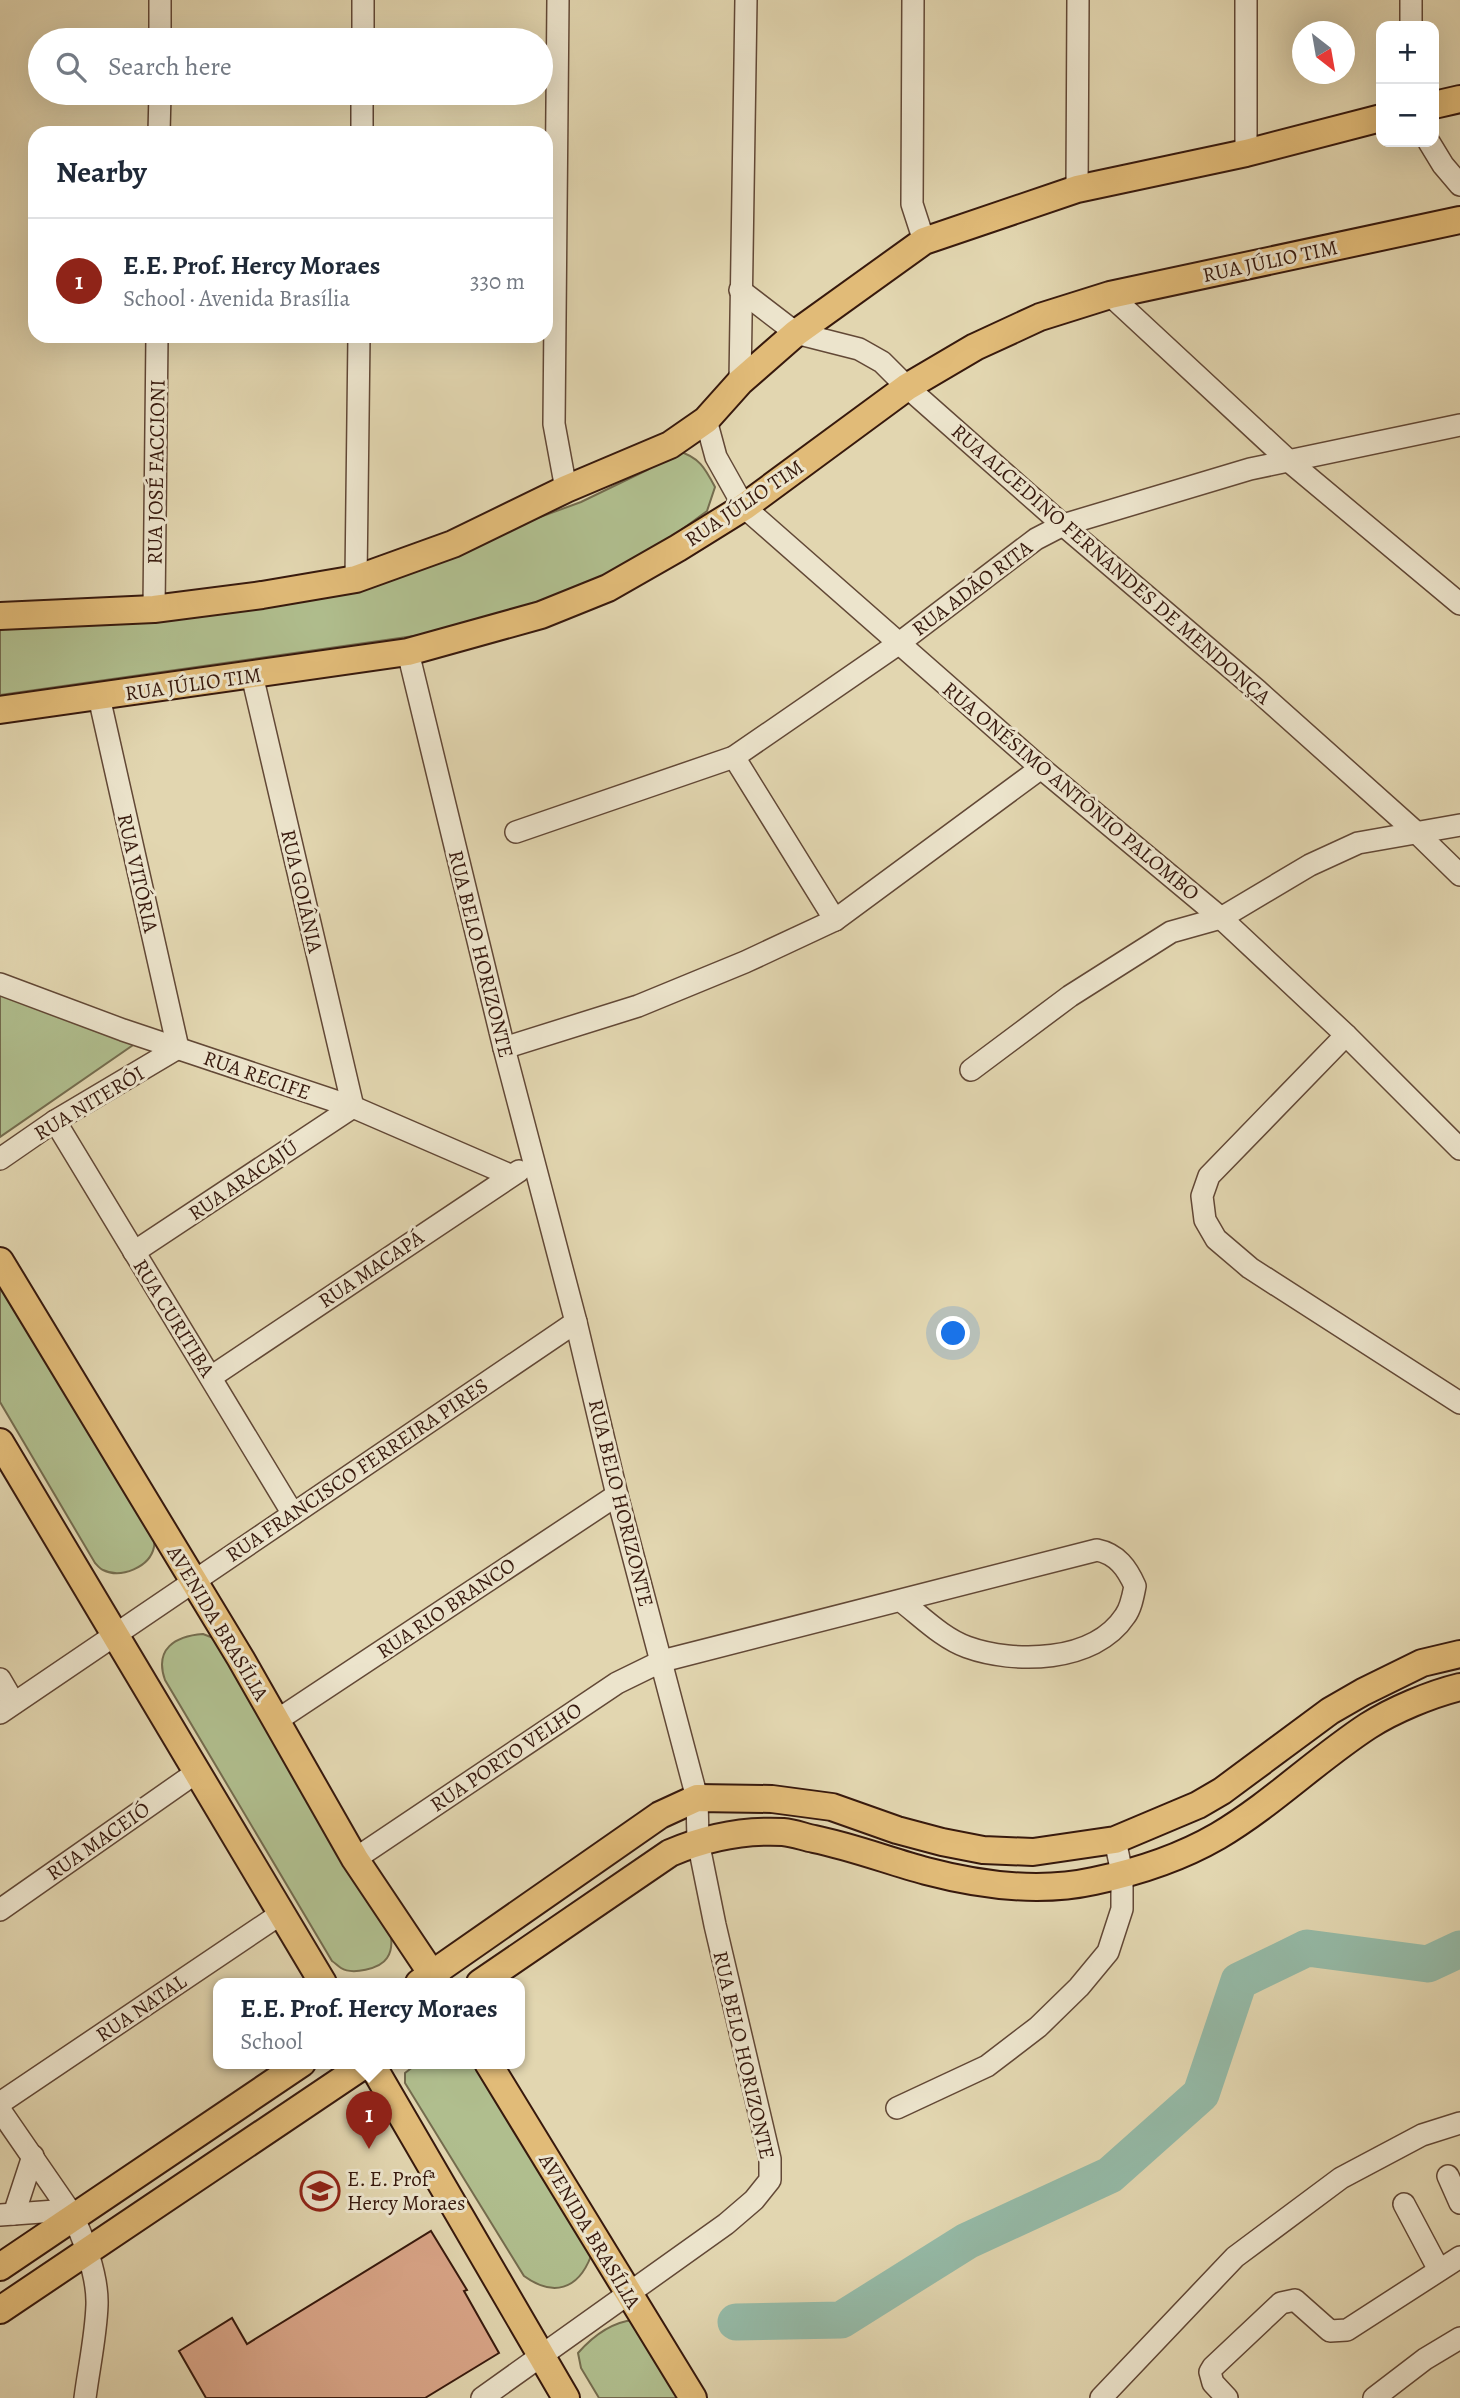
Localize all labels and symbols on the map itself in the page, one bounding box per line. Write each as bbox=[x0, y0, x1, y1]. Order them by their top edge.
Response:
north arrow bbox=[1292, 21, 1355, 84]
street label: RUA JÚLIO TIM bbox=[1200, 233, 1340, 289]
street label: RUA JOSÉ FACCIONI bbox=[140, 379, 172, 565]
street label: RUA ALCEDINO FERNANDES DE MENDONÇA bbox=[945, 417, 1277, 711]
street label: RUA JÚLIO TIM bbox=[679, 453, 809, 553]
street label: RUA ADÃO RITA bbox=[906, 533, 1038, 642]
street label: RUA JÚLIO TIM bbox=[123, 661, 263, 707]
street label: RUA ONÉSIMO ANTÔNIO PALOMBO bbox=[937, 675, 1205, 907]
street label: RUA VITÓRIA bbox=[111, 811, 165, 936]
street label: RUA GOIÂNIA bbox=[274, 827, 330, 956]
street label: RUA BELO HORIZONTE bbox=[442, 847, 520, 1061]
street label: RUA RECIFE bbox=[200, 1044, 314, 1106]
street label: RUA NITERÓI bbox=[29, 1059, 149, 1147]
street label: RUA ARACAJÚ bbox=[183, 1133, 303, 1227]
street label: RUA MACAPÁ bbox=[313, 1223, 430, 1315]
street label: RUA CURITIBA bbox=[127, 1254, 222, 1383]
your location bbox=[936, 1316, 970, 1350]
street label: RUA FRANCISCO FERREIRA PIRES bbox=[220, 1371, 494, 1569]
street label: RUA BELO HORIZONTE bbox=[582, 1396, 660, 1610]
street label: AVENIDA BRASÍLIA bbox=[160, 1539, 276, 1706]
street label: RUA RIO BRANCO bbox=[371, 1551, 521, 1665]
street label: RUA PORTO VELHO bbox=[425, 1696, 587, 1818]
street label: RUA MACEIÓ bbox=[41, 1795, 155, 1887]
street label: RUA BELO HORIZONTE bbox=[706, 1948, 782, 2162]
street label: RUA NATAL bbox=[90, 1967, 192, 2049]
pin: 1 bbox=[346, 2091, 392, 2149]
street label: AVENIDA BRASÍLIA bbox=[532, 2147, 648, 2314]
place label: E. E. Profª Hercy Moraes bbox=[347, 2165, 465, 2217]
school or university icon: E. E. Profª Hercy Moraes bbox=[299, 2170, 341, 2212]

